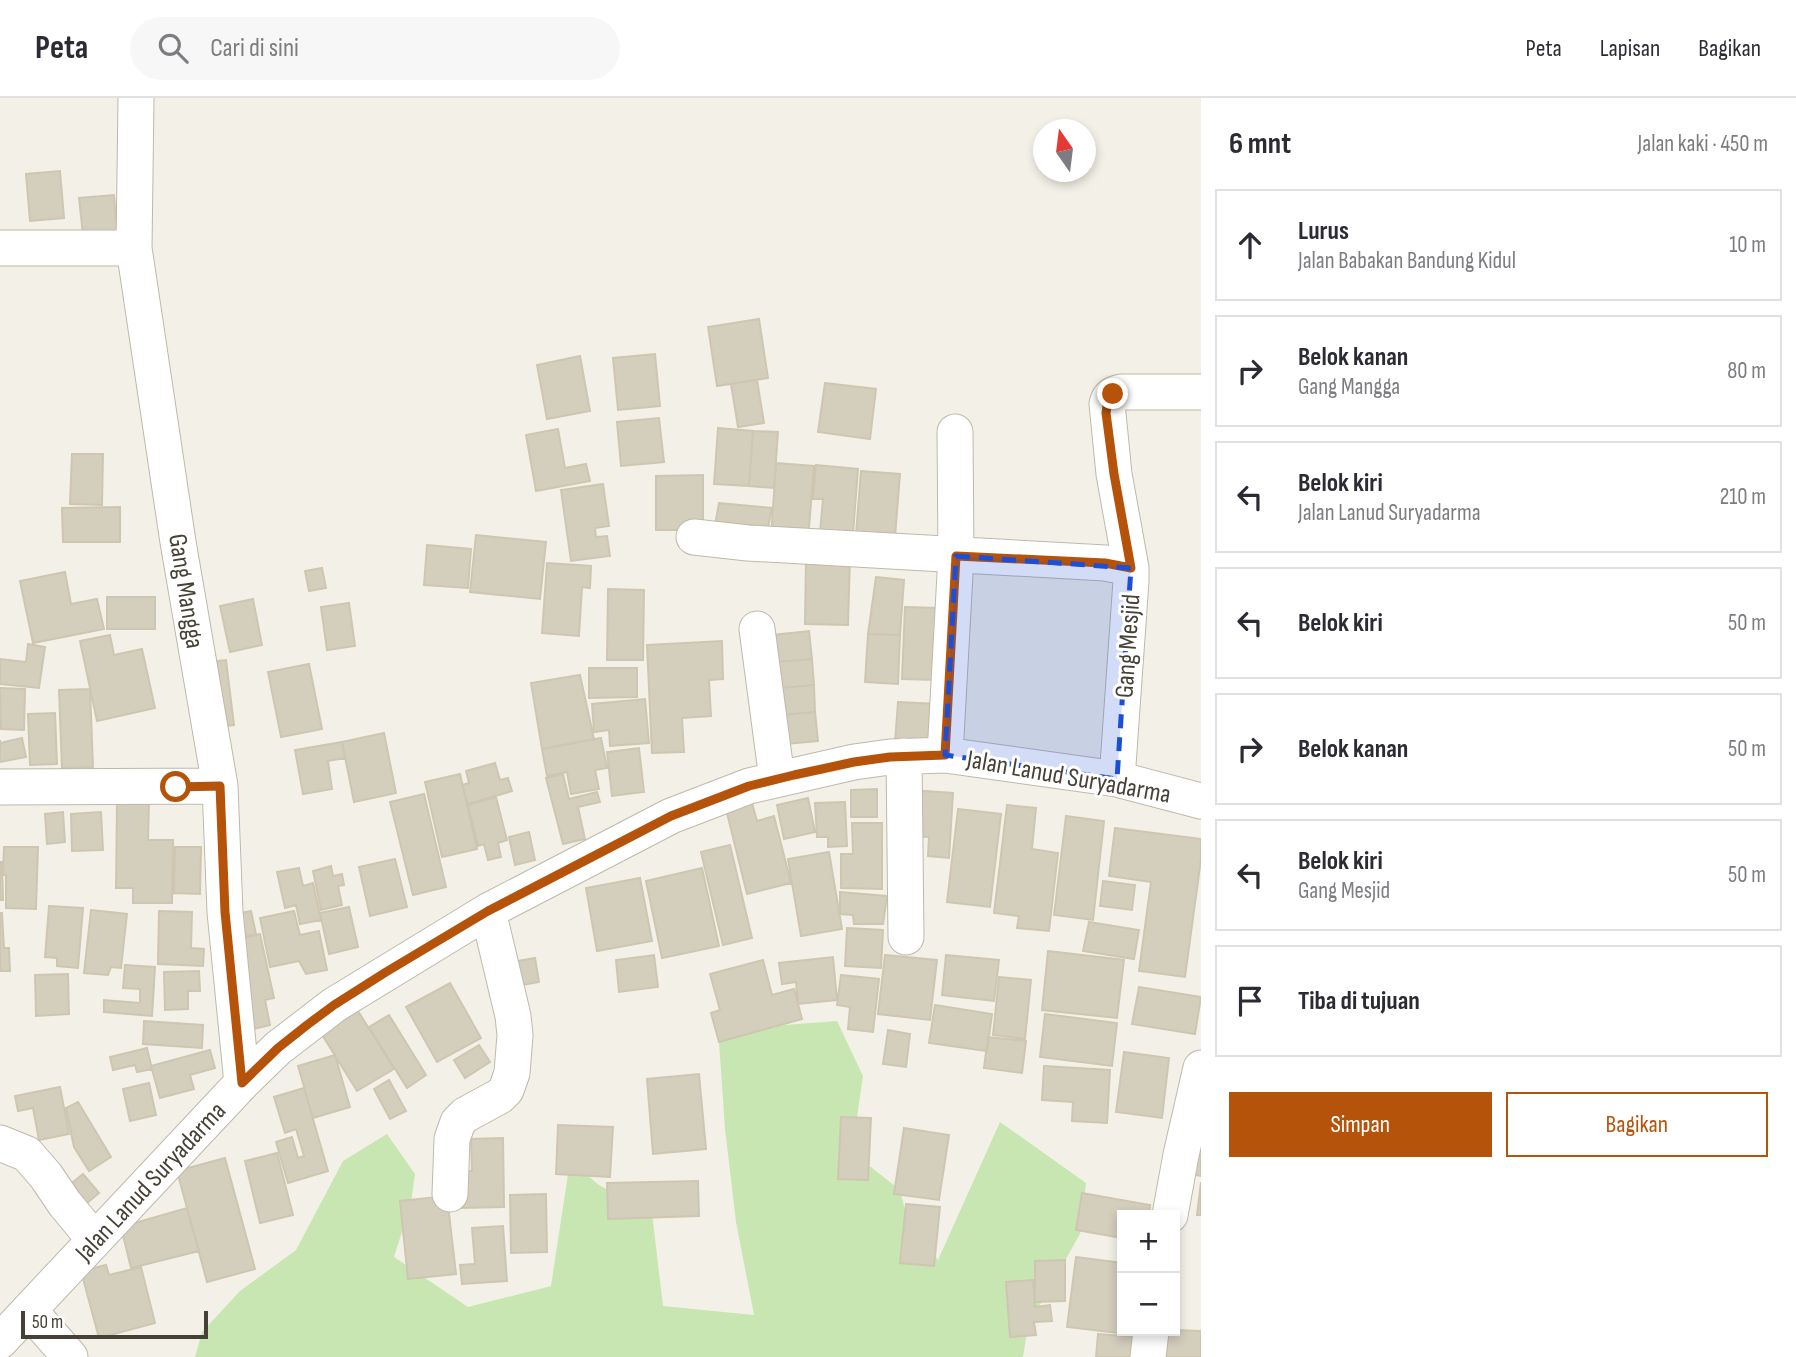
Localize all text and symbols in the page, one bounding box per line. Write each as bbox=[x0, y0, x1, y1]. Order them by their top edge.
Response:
search box bbox=[130, 17, 620, 80]
text: Peta bbox=[35, 28, 88, 68]
icon: search bbox=[154, 29, 192, 67]
text: Cari di sini bbox=[210, 33, 299, 64]
text: Peta bbox=[1526, 34, 1562, 63]
text: Lapisan bbox=[1600, 34, 1660, 63]
text: Bagikan bbox=[1698, 34, 1761, 63]
north arrow bbox=[1033, 119, 1096, 182]
text: 6 mnt bbox=[1229, 126, 1291, 162]
text: Jalan kaki · 450 m bbox=[1638, 130, 1768, 158]
text: Lurus bbox=[1298, 216, 1349, 247]
icon: ahead bbox=[1231, 226, 1269, 264]
text: 10 m bbox=[1729, 231, 1766, 259]
text: Jalan Babakan Bandung Kidul bbox=[1298, 247, 1516, 275]
text: Belok kanan bbox=[1298, 342, 1408, 373]
icon: right bbox=[1231, 352, 1269, 390]
text: 80 m bbox=[1727, 357, 1766, 385]
text: Gang Mangga bbox=[1298, 373, 1400, 401]
route end bbox=[1097, 378, 1128, 409]
text: Belok kiri bbox=[1298, 468, 1383, 499]
icon: left bbox=[1231, 478, 1269, 516]
text: 210 m bbox=[1720, 483, 1766, 511]
text: Jalan Lanud Suryadarma bbox=[1298, 499, 1481, 527]
street label: Gang Mangga bbox=[161, 532, 210, 651]
street label: Gang Mesjid bbox=[1109, 593, 1148, 699]
icon: left bbox=[1231, 604, 1269, 642]
text: Belok kiri bbox=[1298, 608, 1383, 639]
text: 50 m bbox=[1728, 609, 1766, 637]
icon: right bbox=[1231, 730, 1269, 768]
text: Belok kanan bbox=[1298, 734, 1408, 765]
text: 50 m bbox=[1728, 735, 1766, 763]
street label: Jalan Lanud Suryadarma bbox=[963, 744, 1173, 811]
route start bbox=[160, 771, 191, 802]
text: Belok kiri bbox=[1298, 846, 1383, 877]
icon: left bbox=[1231, 856, 1269, 894]
text: 50 m bbox=[1728, 861, 1766, 889]
text: Gang Mesjid bbox=[1298, 877, 1390, 905]
icon: arrive bbox=[1231, 982, 1269, 1020]
text: Tiba di tujuan bbox=[1298, 986, 1420, 1017]
button: Simpan bbox=[1229, 1092, 1492, 1157]
button: Bagikan bbox=[1506, 1092, 1768, 1157]
street label: Jalan Lanud Suryadarma bbox=[69, 1096, 233, 1269]
map controls bbox=[1117, 1210, 1180, 1336]
button: + bbox=[1117, 1210, 1180, 1273]
button: − bbox=[1117, 1273, 1180, 1336]
scale bar bbox=[21, 1308, 208, 1340]
text: 50 m bbox=[32, 1311, 63, 1334]

